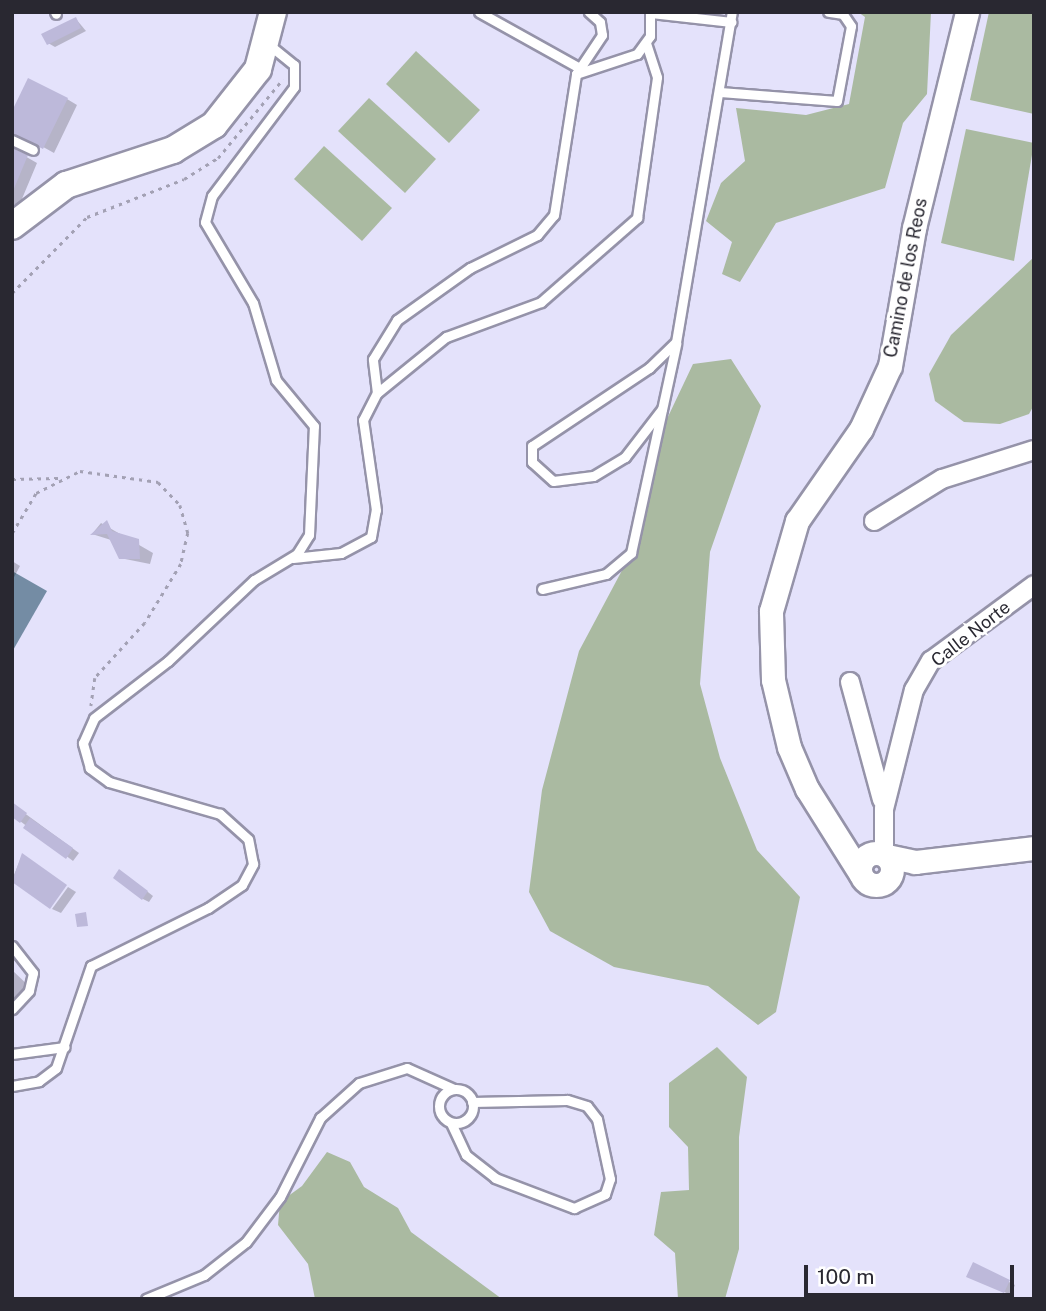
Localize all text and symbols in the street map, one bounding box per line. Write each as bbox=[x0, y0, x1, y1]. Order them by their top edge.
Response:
street label: Camino de los Reos bbox=[880, 196, 932, 360]
street label: Calle Norte bbox=[927, 596, 1015, 672]
scale bar bbox=[808, 1252, 1018, 1296]
text: 100 m bbox=[817, 1264, 874, 1289]

